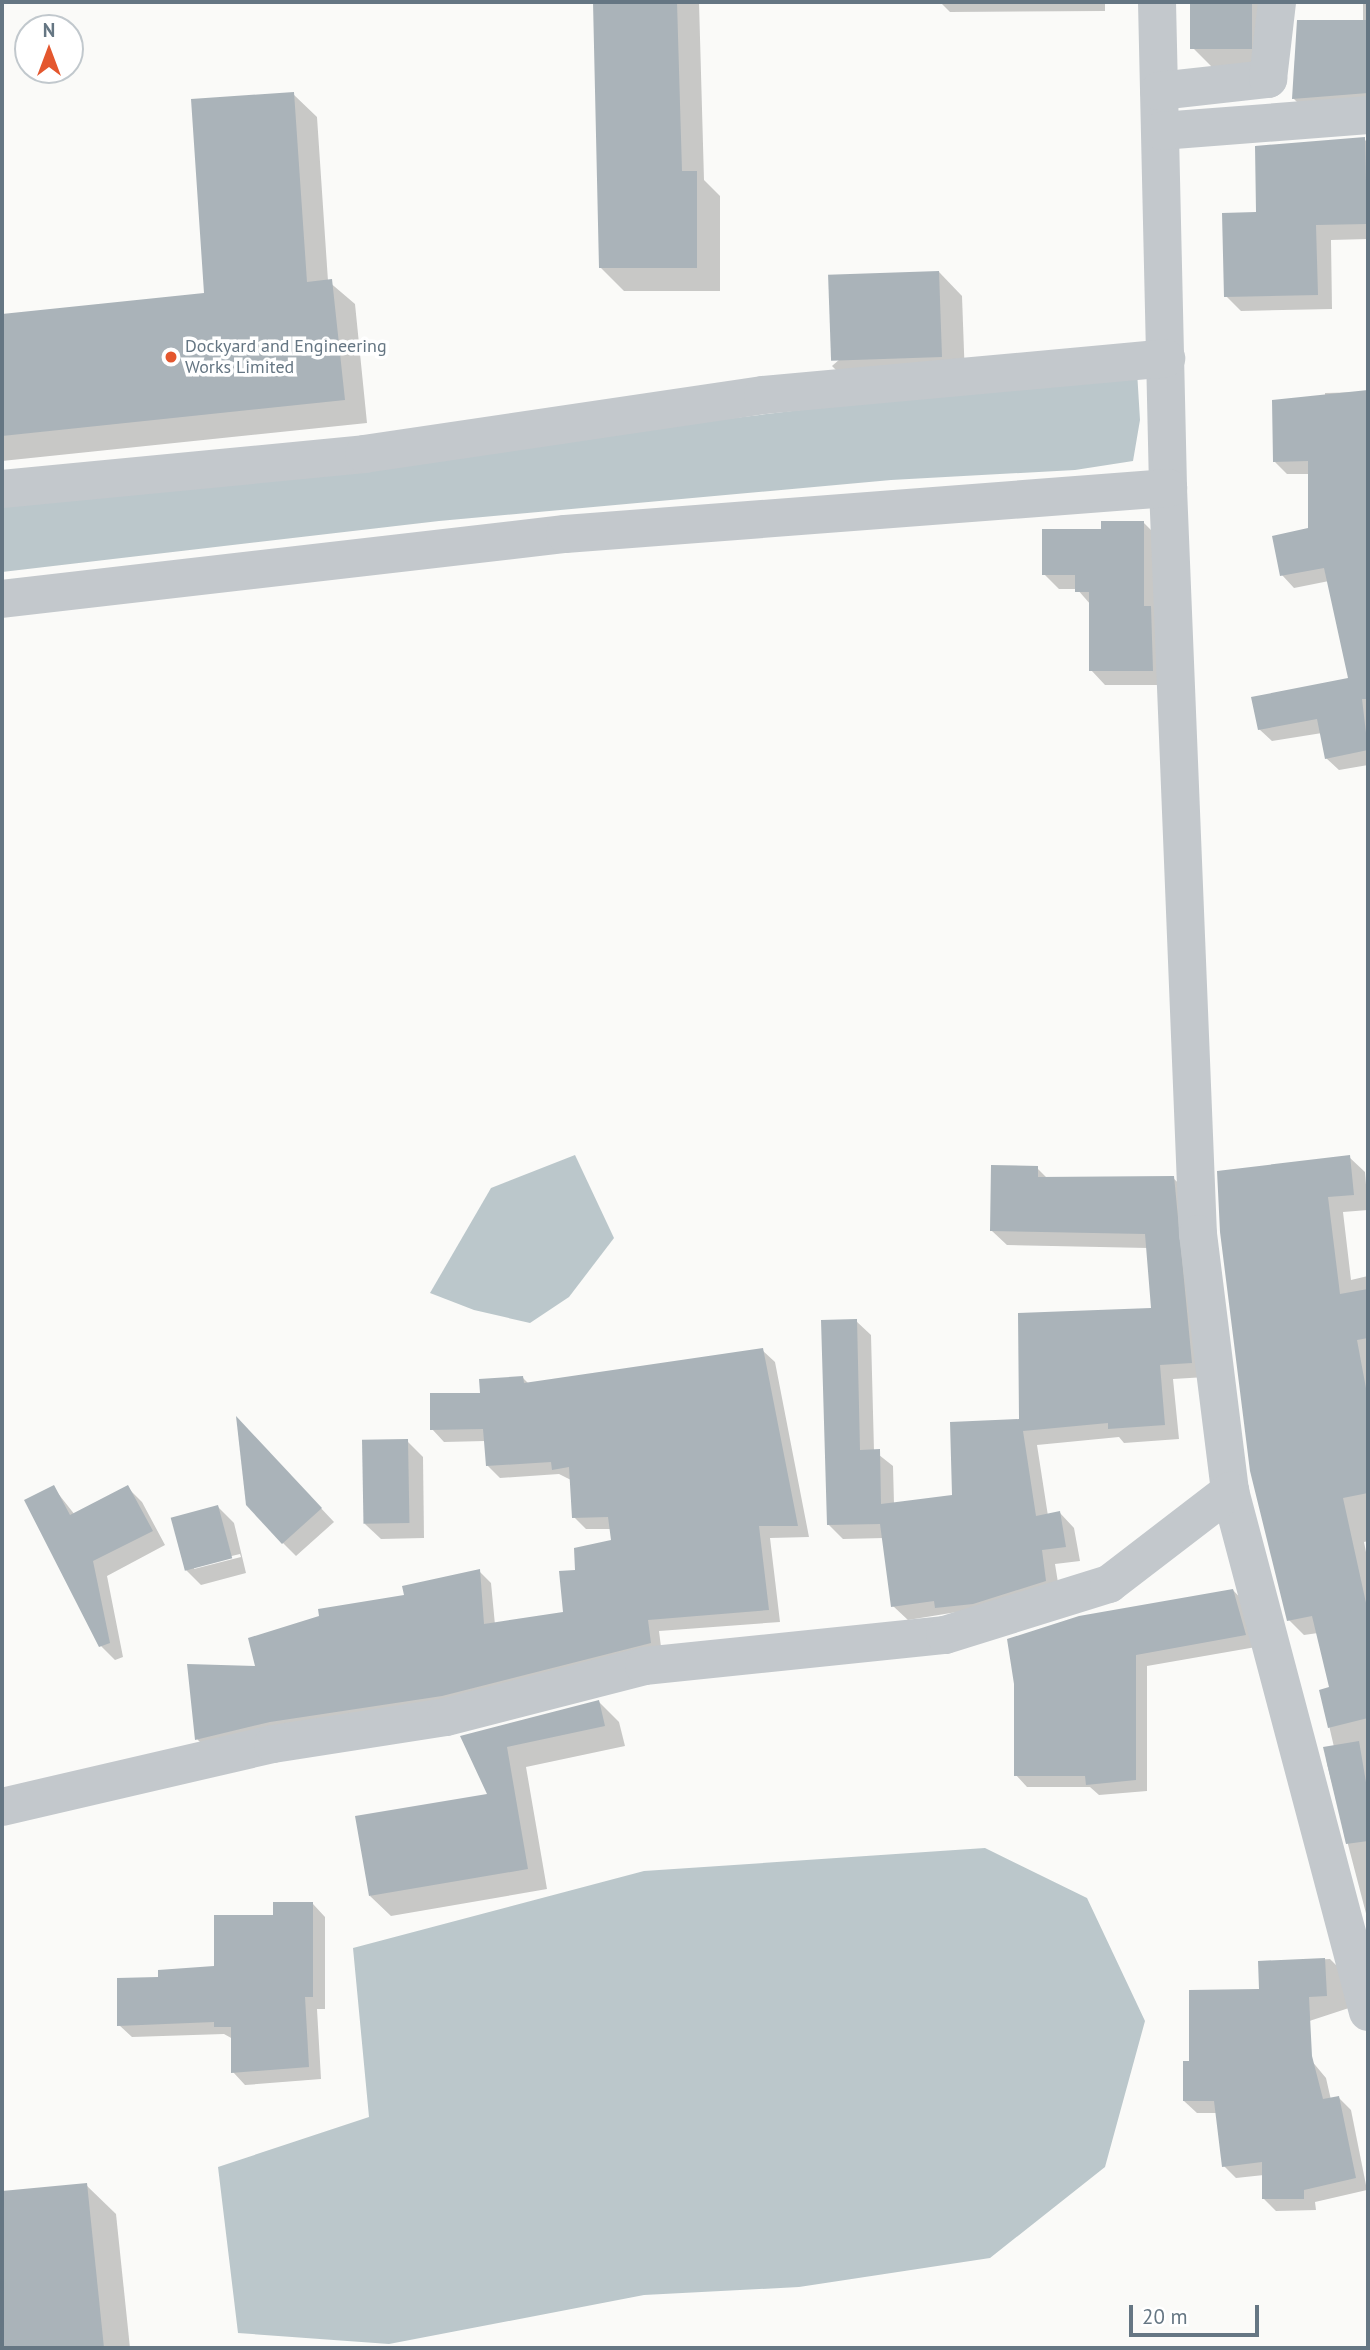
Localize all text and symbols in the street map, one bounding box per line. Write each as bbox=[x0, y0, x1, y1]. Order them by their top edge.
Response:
north arrow bbox=[14, 14, 84, 84]
text: N bbox=[43, 18, 55, 42]
place label: Dockyard and Engineering Works Limited bbox=[185, 336, 387, 378]
marker: Dockyard and Engineering Works Limited bbox=[163, 349, 179, 365]
scale bar bbox=[1132, 2290, 1262, 2334]
text: 20 m bbox=[1142, 2303, 1188, 2330]

